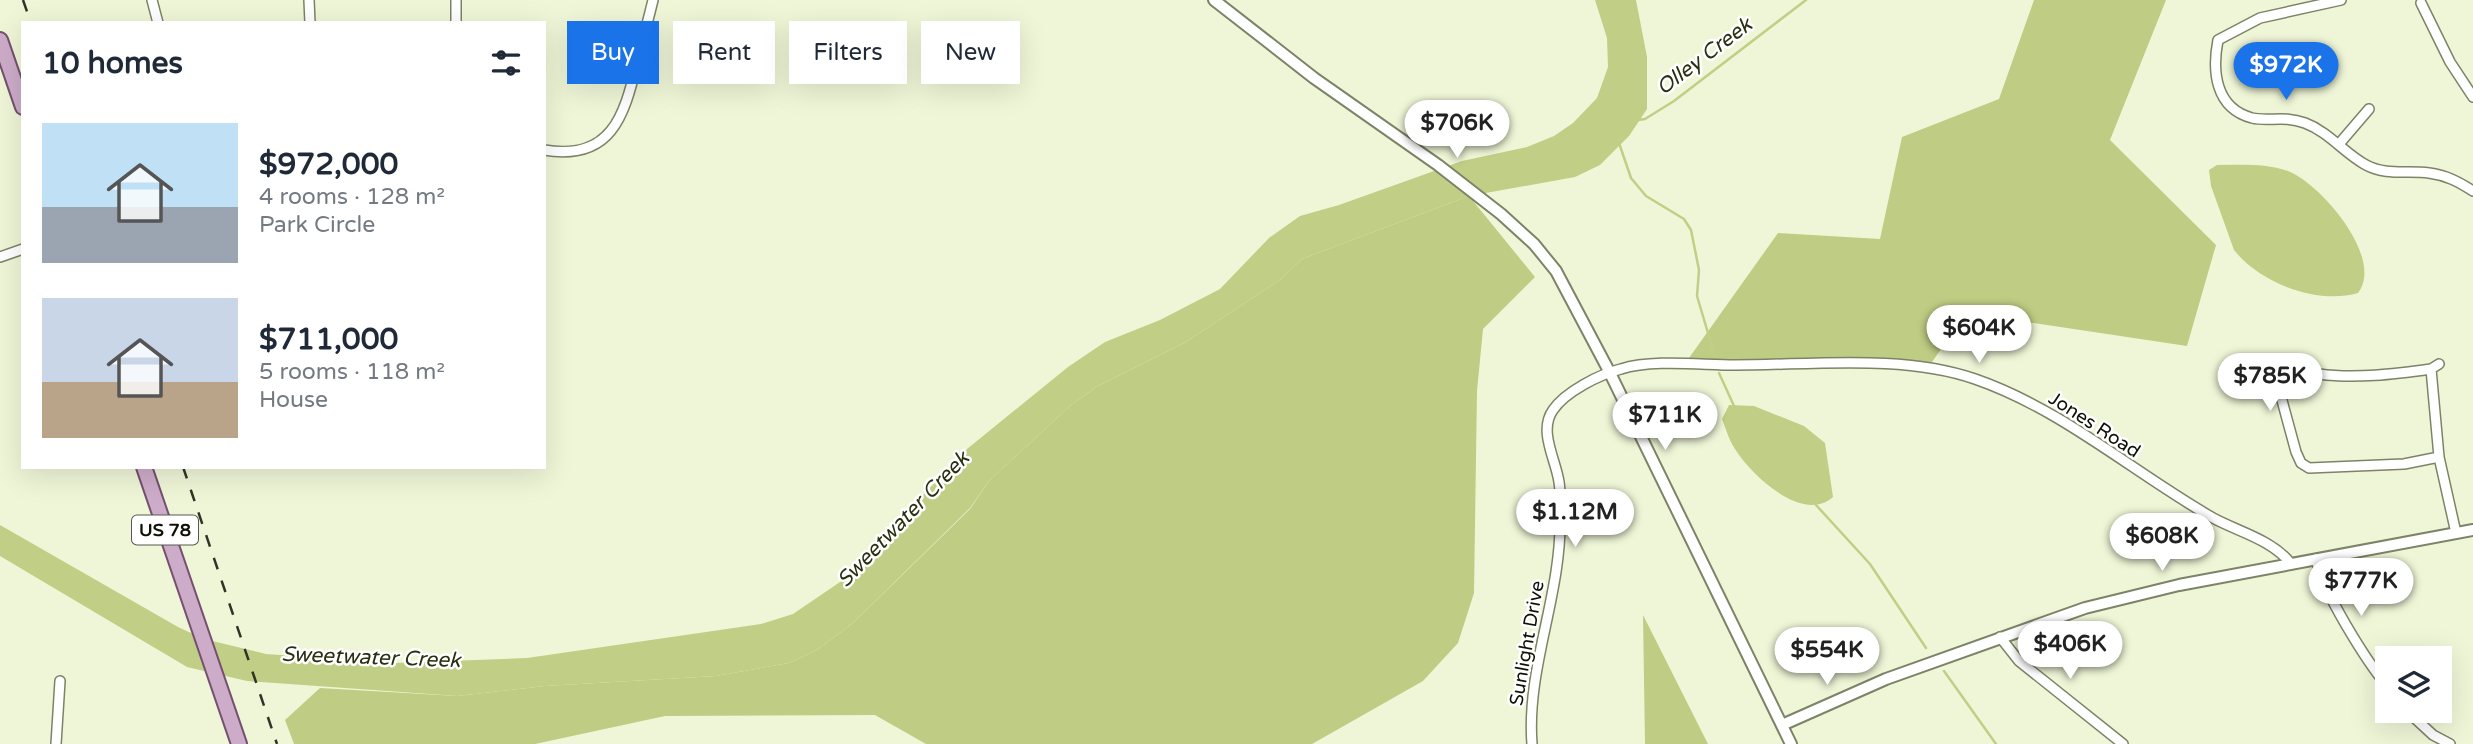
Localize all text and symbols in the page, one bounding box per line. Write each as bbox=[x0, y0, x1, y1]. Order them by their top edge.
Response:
water label: Olley Creek bbox=[1652, 11, 1758, 100]
chip: Buy bbox=[567, 21, 659, 84]
chip: Rent bbox=[673, 21, 775, 84]
chip: Filters bbox=[789, 21, 907, 84]
chip: New bbox=[921, 21, 1020, 84]
pin: $972K bbox=[2237, 42, 2335, 102]
icon: filters bbox=[487, 44, 525, 82]
text: 10 homes bbox=[42, 45, 183, 82]
text: $972K bbox=[2250, 51, 2322, 79]
pin: $706K bbox=[1408, 100, 1506, 160]
text: $706K bbox=[1421, 109, 1493, 137]
text: $972,000 bbox=[259, 146, 398, 183]
icon: home bbox=[98, 151, 182, 235]
text: 4 rooms · 128 m² bbox=[259, 183, 445, 211]
text: Park Circle bbox=[259, 211, 375, 239]
pin: $604K bbox=[1930, 306, 2028, 365]
text: $604K bbox=[1943, 314, 2015, 342]
text: $711,000 bbox=[259, 321, 398, 358]
icon: home bbox=[98, 326, 182, 410]
pin: $785K bbox=[2221, 354, 2319, 413]
text: 5 rooms · 118 m² bbox=[259, 358, 445, 386]
text: $785K bbox=[2234, 362, 2306, 390]
text: House bbox=[259, 386, 328, 414]
street label: Jones Road bbox=[2045, 387, 2144, 463]
pin: $711K bbox=[1616, 392, 1714, 452]
text: $711K bbox=[1629, 401, 1701, 429]
water label: Sweetwater Creek bbox=[832, 445, 976, 592]
pin: $1.12M bbox=[1518, 490, 1632, 549]
text: $1.12M bbox=[1532, 498, 1618, 526]
pin: $608K bbox=[2113, 514, 2211, 573]
road number: US 78 bbox=[132, 516, 198, 544]
text: $608K bbox=[2126, 522, 2198, 550]
pin: $777K bbox=[2312, 558, 2410, 618]
text: $777K bbox=[2325, 567, 2397, 595]
street label: Sunlight Drive bbox=[1505, 579, 1549, 707]
pin: $406K bbox=[2021, 622, 2119, 681]
pin: $554K bbox=[1778, 628, 1876, 687]
text: $406K bbox=[2034, 630, 2106, 658]
text: $554K bbox=[1791, 636, 1863, 664]
water label: Sweetwater Creek bbox=[281, 642, 462, 673]
map controls bbox=[2375, 646, 2452, 723]
button: layers bbox=[2375, 646, 2452, 723]

